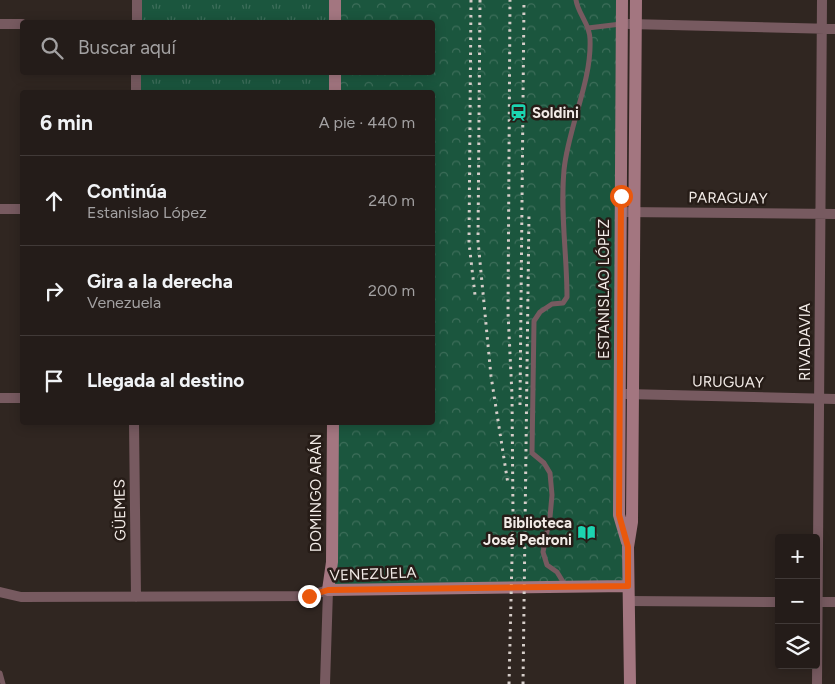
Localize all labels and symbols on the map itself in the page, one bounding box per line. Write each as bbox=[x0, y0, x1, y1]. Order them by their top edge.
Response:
station icon: Soldini bbox=[508, 103, 528, 123]
place label: Soldini bbox=[532, 104, 579, 122]
route start bbox=[610, 185, 633, 208]
street label: PARAGUAY bbox=[688, 188, 768, 208]
street label: ESTANISLAO LÓPEZ bbox=[595, 219, 613, 359]
street label: RIVADAVIA bbox=[796, 303, 814, 381]
street label: URUGUAY bbox=[692, 372, 764, 392]
street label: DOMINGO ARÁN bbox=[307, 434, 325, 552]
street label: GÜEMES bbox=[110, 479, 130, 541]
place label: Biblioteca José Pedroni bbox=[483, 514, 572, 549]
library icon: Biblioteca José Pedroni bbox=[576, 522, 596, 542]
street label: VENEZUELA bbox=[329, 563, 417, 585]
route end bbox=[298, 585, 321, 608]

